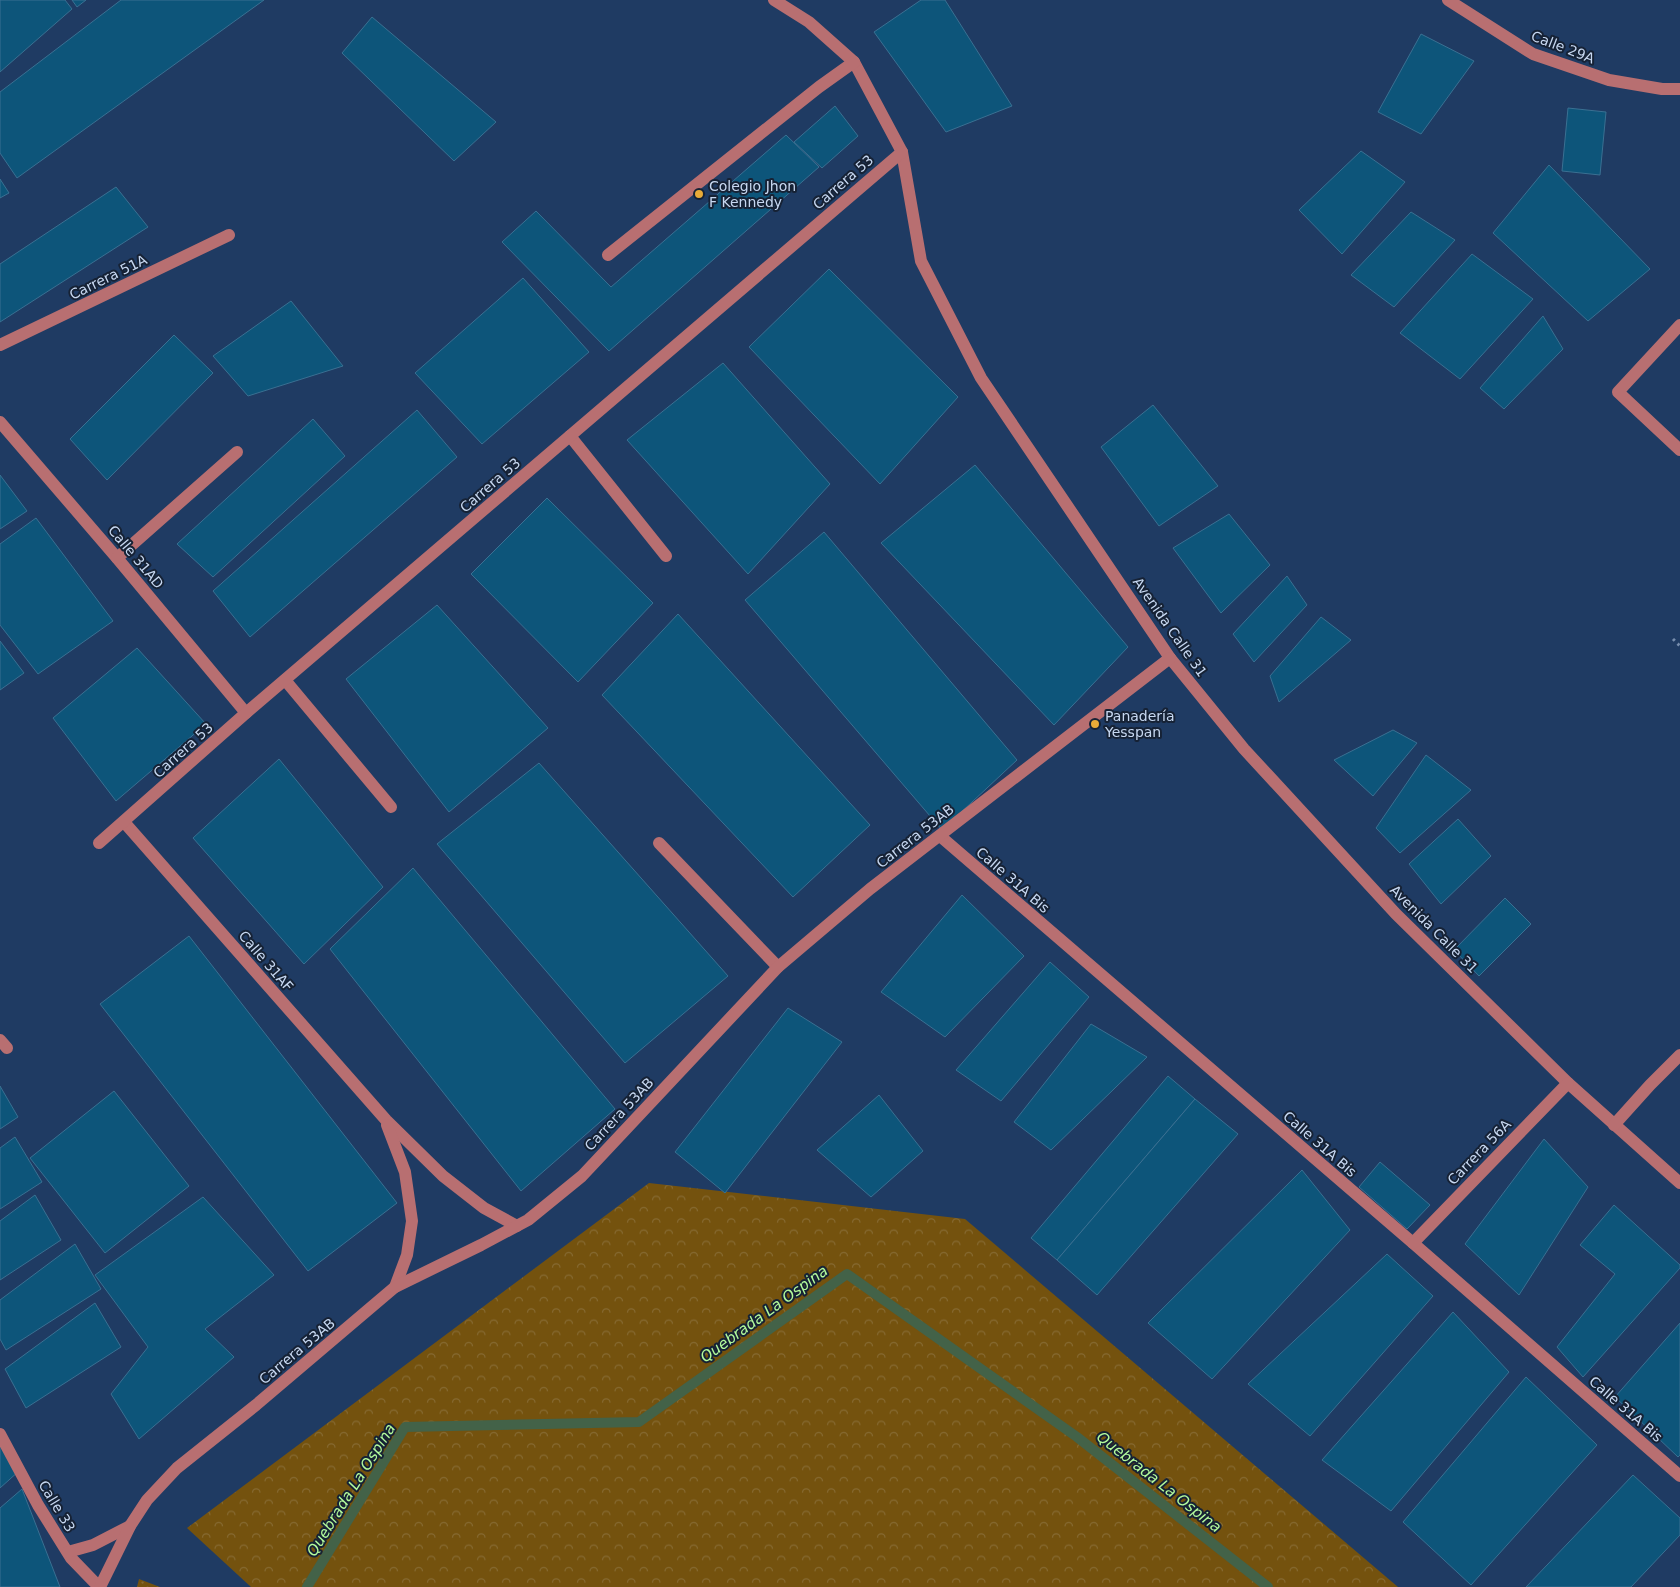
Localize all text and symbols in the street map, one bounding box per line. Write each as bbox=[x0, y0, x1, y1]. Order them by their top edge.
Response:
street label: Calle 29A bbox=[1529, 28, 1597, 67]
street label: Carrera 53 bbox=[810, 152, 876, 212]
place label: Colegio Jhon F Kennedy bbox=[709, 178, 796, 210]
marker: Colegio Jhon F Kennedy bbox=[693, 188, 705, 200]
street label: Carrera 51A bbox=[67, 251, 150, 303]
street label: Carrera 53 bbox=[457, 455, 523, 515]
street label: Calle 31AD bbox=[105, 522, 167, 592]
street label: Avenida Calle 31 bbox=[1130, 574, 1210, 680]
place label: Panadería Yesspan bbox=[1104, 708, 1175, 740]
marker: Panadería Yesspan bbox=[1089, 718, 1101, 730]
street label: Carrera 53 bbox=[150, 719, 216, 781]
street label: Carrera 53AB bbox=[873, 801, 957, 871]
street label: Calle 31A Bis bbox=[973, 844, 1053, 916]
street label: Avenida Calle 31 bbox=[1387, 882, 1481, 976]
street label: Calle 31AF bbox=[235, 928, 297, 994]
street label: Carrera 53AB bbox=[581, 1074, 657, 1154]
street label: Calle 31A Bis bbox=[1280, 1108, 1360, 1180]
street label: Carrera 56A bbox=[1444, 1116, 1514, 1188]
water label: Quebrada La Ospina bbox=[697, 1262, 831, 1366]
street label: Carrera 53AB bbox=[256, 1315, 338, 1387]
street label: Calle 31A Bis bbox=[1586, 1373, 1666, 1445]
water label: Quebrada La Ospina bbox=[303, 1420, 399, 1560]
water label: Quebrada La Ospina bbox=[1093, 1428, 1225, 1536]
street label: Calle 33 bbox=[35, 1477, 79, 1535]

